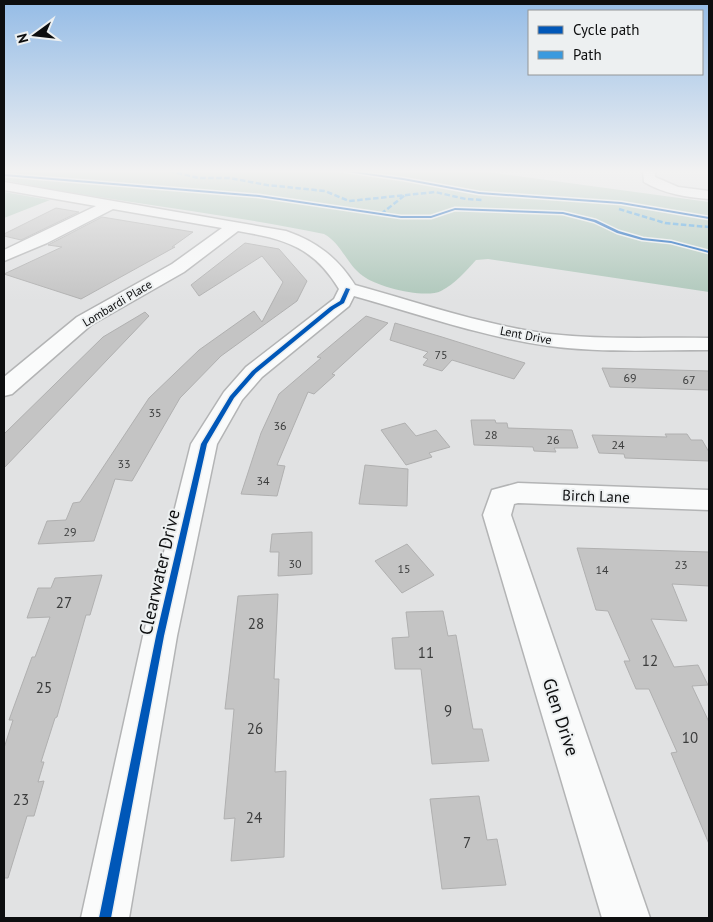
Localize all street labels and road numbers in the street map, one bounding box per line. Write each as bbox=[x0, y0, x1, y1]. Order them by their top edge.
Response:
street label: Lombardi Place bbox=[80, 276, 154, 330]
street label: Lent Drive bbox=[499, 323, 553, 347]
street label: Birch Lane bbox=[562, 485, 630, 507]
street label: Clearwater Drive bbox=[133, 507, 185, 637]
street label: Glen Drive bbox=[538, 675, 584, 759]

